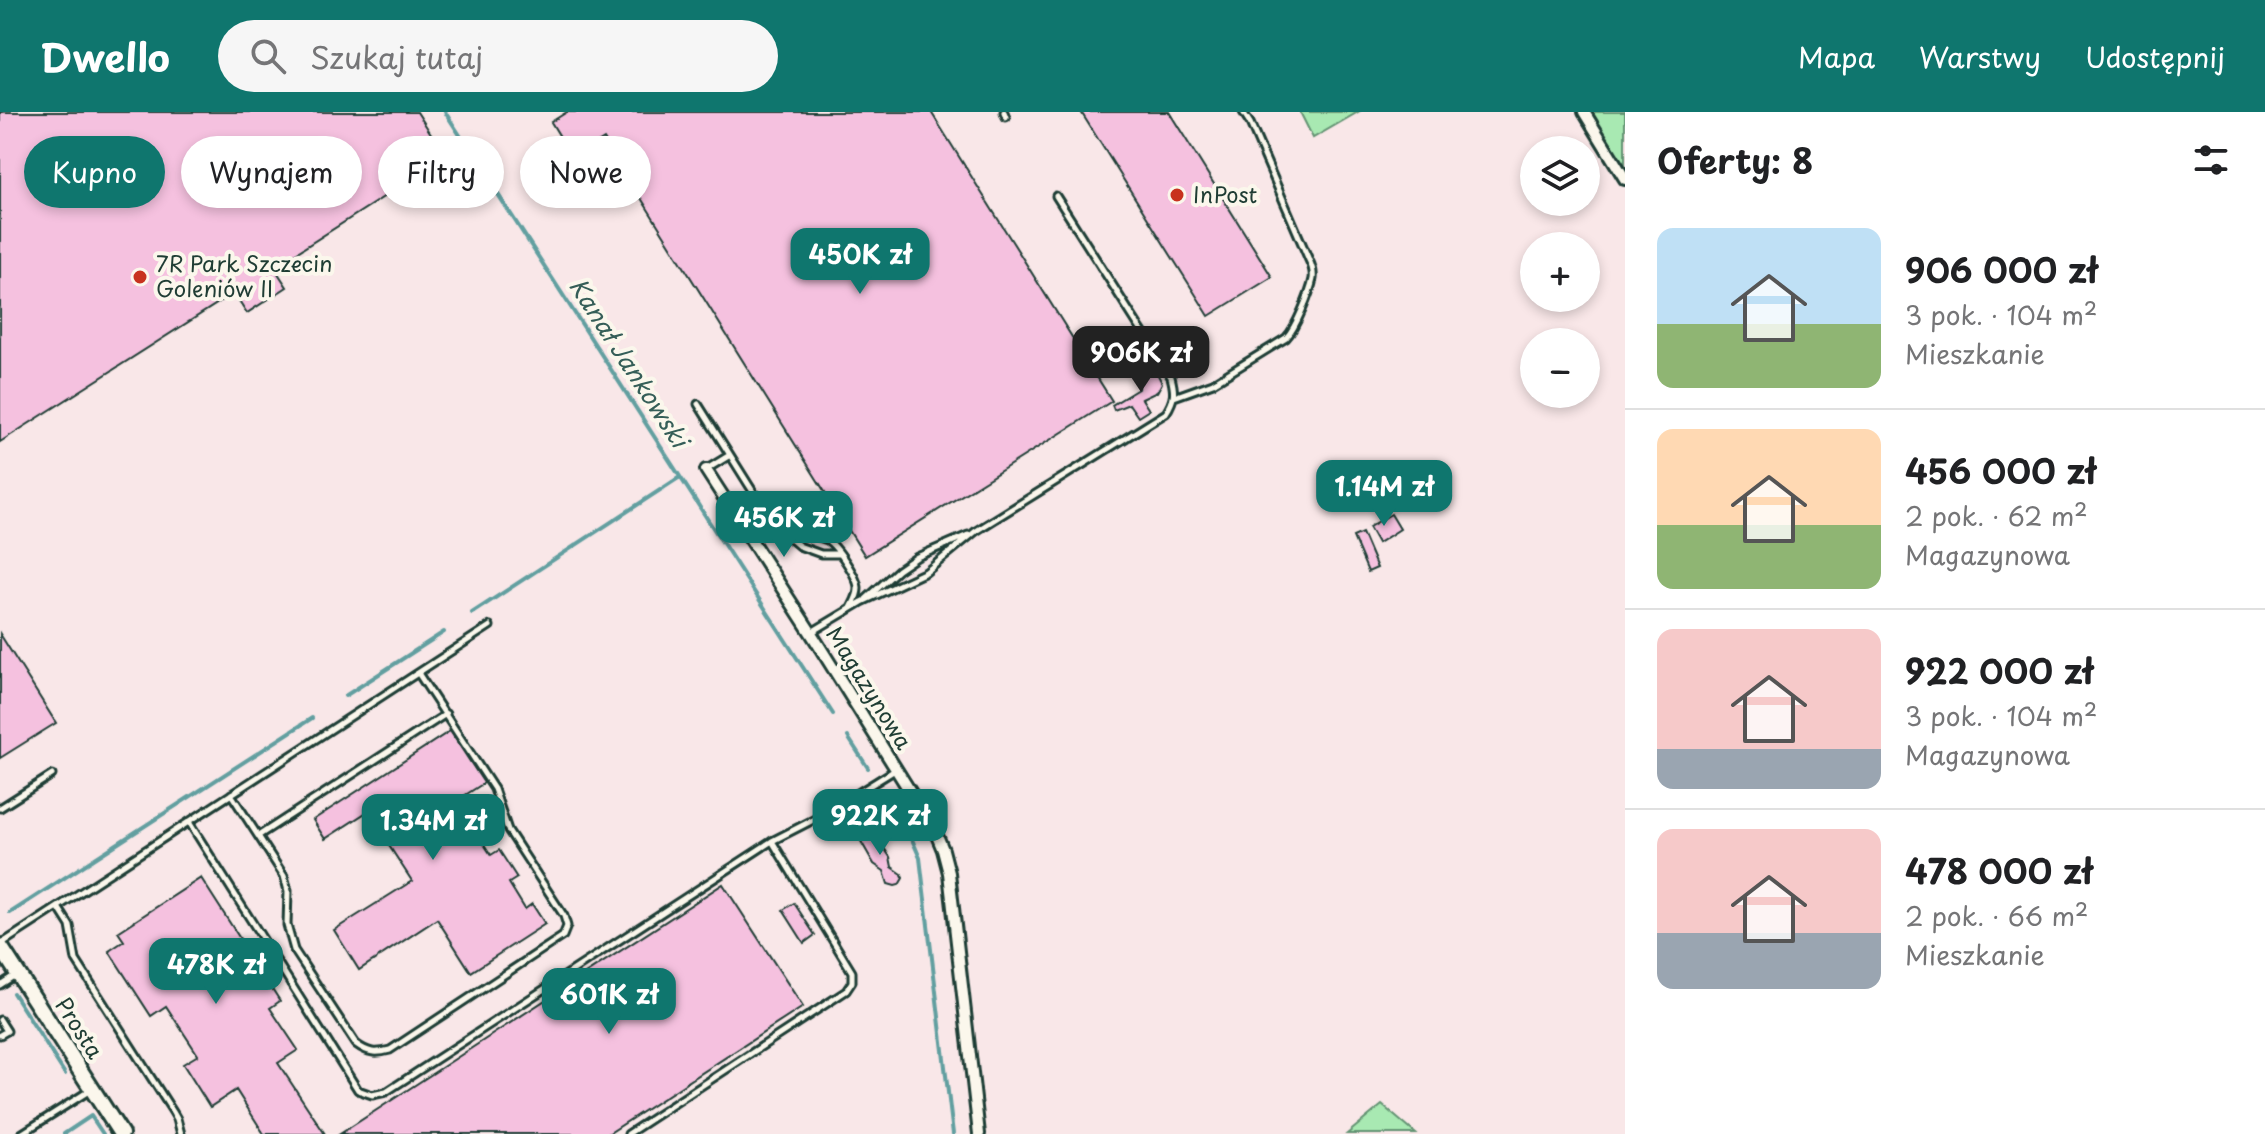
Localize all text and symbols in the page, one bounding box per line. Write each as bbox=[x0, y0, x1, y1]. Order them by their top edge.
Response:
search box bbox=[218, 20, 778, 92]
text: Dwello bbox=[40, 28, 170, 85]
icon: search bbox=[246, 34, 290, 78]
text: Szukaj tutaj bbox=[310, 34, 483, 79]
text: Mapa bbox=[1798, 35, 1875, 78]
text: Warstwy bbox=[1919, 35, 2041, 78]
text: Udostępnij bbox=[2085, 35, 2225, 78]
text: Oferty: 8 bbox=[1657, 134, 1813, 186]
chip: Kupno bbox=[24, 136, 165, 208]
chip: Wynajem bbox=[181, 136, 362, 208]
chip: Filtry bbox=[378, 136, 504, 208]
chip: Nowe bbox=[520, 136, 651, 208]
map controls bbox=[1520, 136, 1600, 408]
button: layers bbox=[1520, 136, 1600, 216]
icon: filters bbox=[2189, 138, 2233, 182]
place label: InPost bbox=[1193, 177, 1258, 210]
marker: InPost bbox=[1168, 186, 1186, 204]
pin: 450K zł bbox=[786, 228, 934, 296]
button: + bbox=[1520, 232, 1600, 312]
text: 450K zł bbox=[809, 234, 911, 273]
text: 906 000 zł bbox=[1905, 243, 2097, 295]
place label: 7R Park Szczecin Goleniów II bbox=[156, 246, 332, 304]
icon: home bbox=[1721, 260, 1817, 356]
marker: 7R Park Szczecin Goleniów II bbox=[131, 268, 149, 286]
water label: Kanał Jankowski bbox=[561, 270, 700, 456]
text: 3 pok. · 104 m² bbox=[1905, 295, 2097, 334]
pin: 906K zł bbox=[1067, 326, 1215, 394]
button: − bbox=[1520, 328, 1600, 408]
text: 906K zł bbox=[1090, 332, 1192, 371]
text: Mieszkanie bbox=[1905, 334, 2045, 373]
text: 456 000 zł bbox=[1905, 444, 2096, 496]
pin: 1.14M zł bbox=[1301, 460, 1467, 528]
icon: home bbox=[1721, 461, 1817, 557]
text: 1.14M zł bbox=[1334, 466, 1434, 505]
pin: 456K zł bbox=[710, 491, 858, 559]
text: 2 pok. · 62 m² bbox=[1905, 496, 2088, 535]
text: 456K zł bbox=[734, 497, 834, 536]
text: Magazynowa bbox=[1905, 535, 2070, 574]
street label: Magazynowa bbox=[819, 619, 921, 755]
text: 922 000 zł bbox=[1905, 644, 2093, 696]
icon: home bbox=[1721, 661, 1817, 757]
text: 3 pok. · 104 m² bbox=[1905, 696, 2097, 735]
text: Magazynowa bbox=[1905, 735, 2070, 774]
pin: 922K zł bbox=[806, 789, 954, 857]
pin: 1.34M zł bbox=[350, 794, 516, 862]
text: 922K zł bbox=[831, 795, 929, 834]
text: 1.34M zł bbox=[380, 800, 486, 839]
text: 478 000 zł bbox=[1905, 844, 2092, 896]
icon: home bbox=[1721, 861, 1817, 957]
text: 2 pok. · 66 m² bbox=[1905, 896, 2088, 935]
text: Mieszkanie bbox=[1905, 935, 2045, 974]
pin: 478K zł bbox=[142, 938, 290, 1006]
text: 478K zł bbox=[167, 944, 265, 983]
pin: 601K zł bbox=[535, 968, 683, 1036]
text: 601K zł bbox=[560, 974, 658, 1013]
street label: Prosta bbox=[48, 990, 113, 1065]

